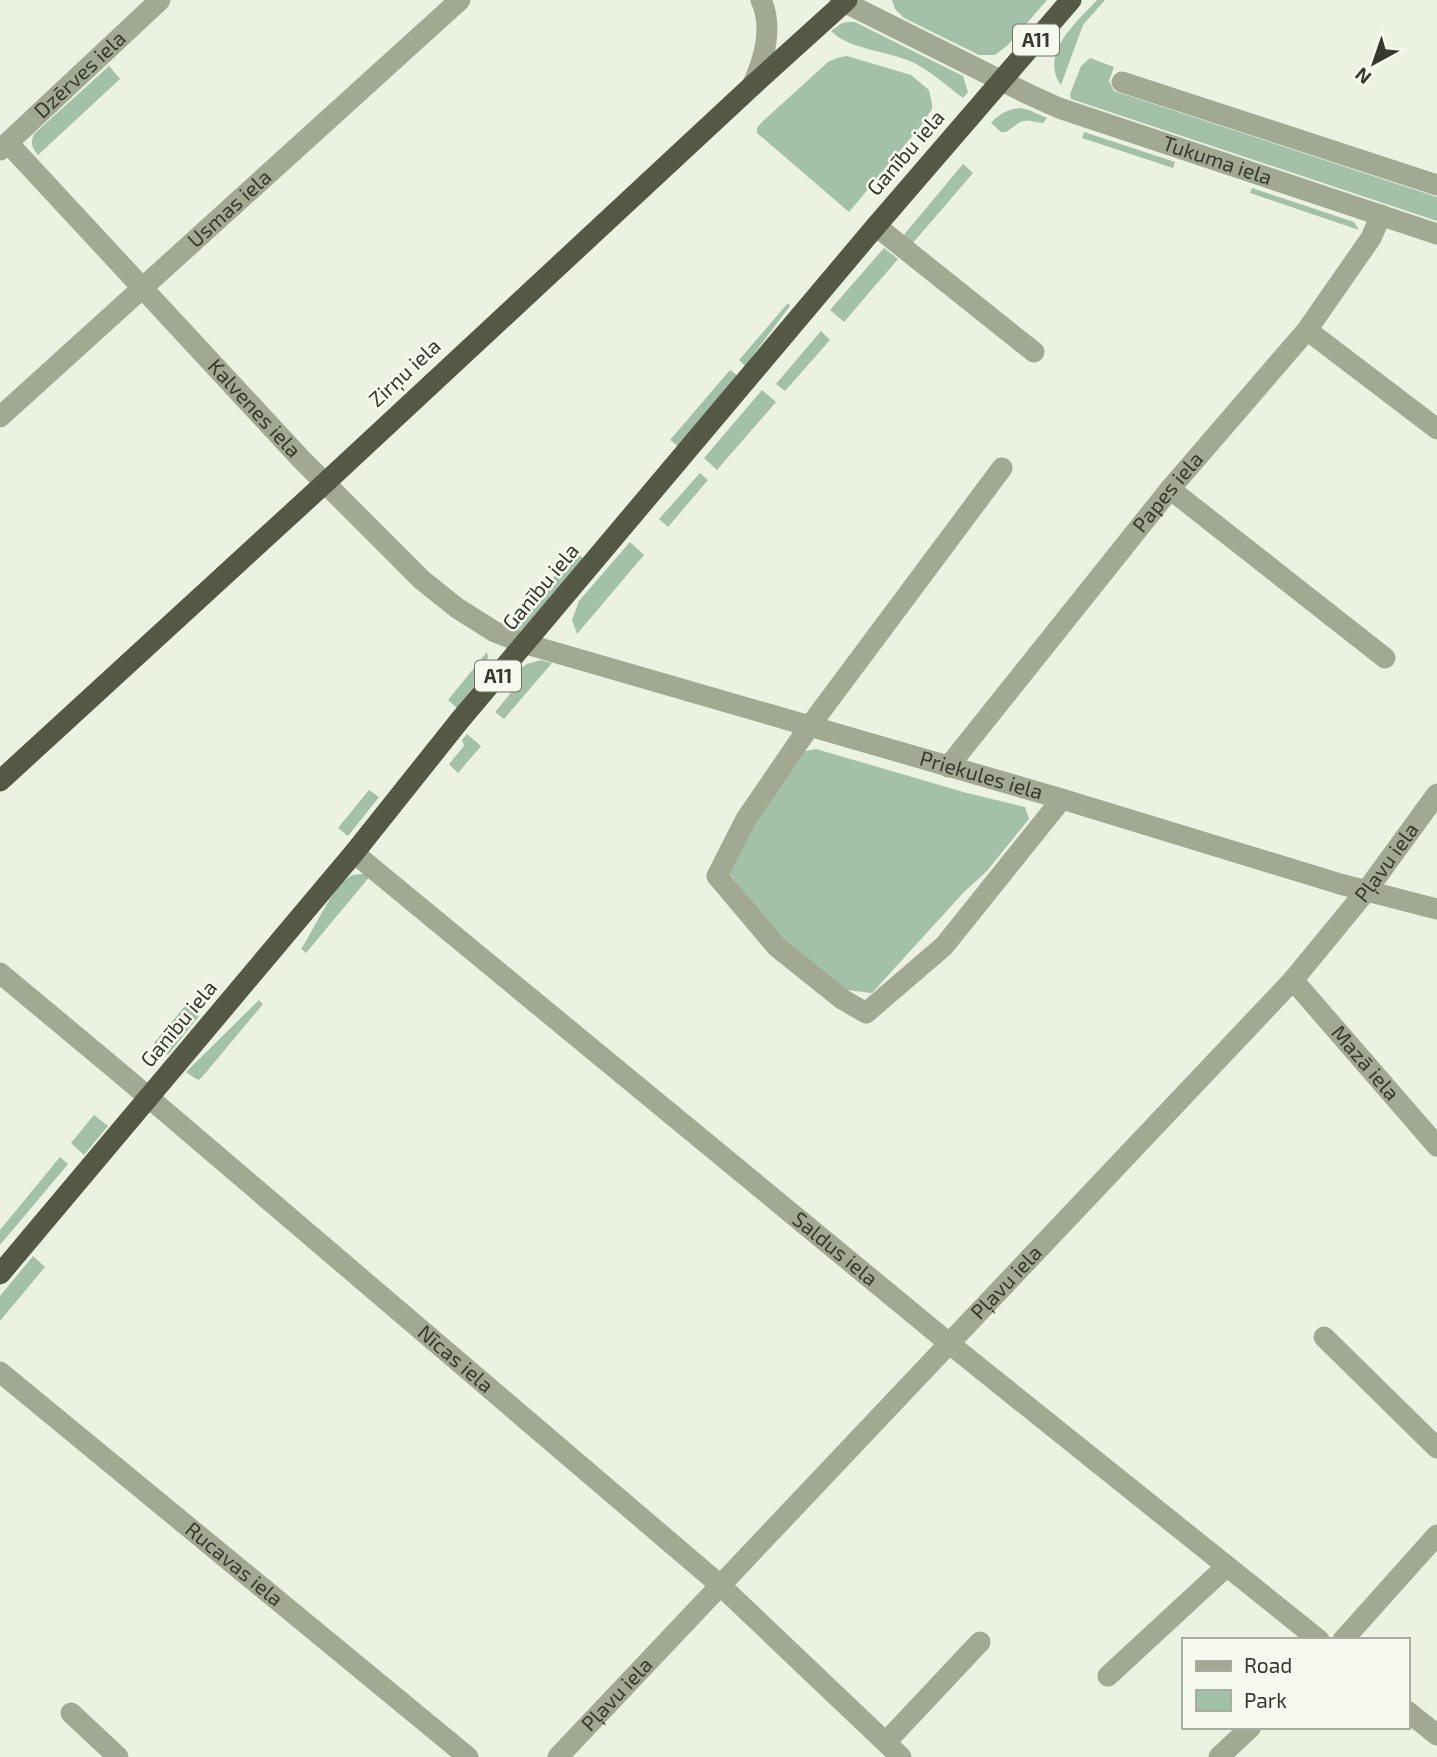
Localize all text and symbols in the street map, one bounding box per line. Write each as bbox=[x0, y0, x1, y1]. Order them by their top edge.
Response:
road number: A11 bbox=[1013, 24, 1059, 56]
street label: Dzērves iela bbox=[28, 25, 130, 123]
north arrow bbox=[1339, 28, 1409, 98]
text: N bbox=[1350, 63, 1375, 90]
street label: Ganību iela bbox=[861, 104, 949, 200]
street label: Tukuma iela bbox=[1160, 129, 1276, 189]
street label: Usmas iela bbox=[182, 163, 276, 252]
street label: Zirņu iela bbox=[363, 333, 446, 413]
street label: Kalvenes iela bbox=[204, 353, 307, 462]
street label: Papes iela bbox=[1126, 446, 1208, 537]
street label: Ganību iela bbox=[497, 538, 583, 634]
road number: A11 bbox=[475, 660, 521, 692]
street label: Priekules iela bbox=[917, 745, 1046, 804]
street label: Pļavu iela bbox=[1348, 817, 1423, 906]
street label: Ganību iela bbox=[135, 975, 221, 1071]
street label: Mazā iela bbox=[1327, 1019, 1406, 1105]
street label: Saldus iela bbox=[788, 1205, 884, 1290]
street label: Pļavu iela bbox=[965, 1239, 1046, 1324]
street label: Nīcas iela bbox=[413, 1319, 499, 1397]
street label: Rucavas iela bbox=[181, 1516, 289, 1611]
legend bbox=[1182, 1638, 1409, 1729]
street label: Pļavu iela bbox=[575, 1651, 657, 1736]
text: Road bbox=[1244, 1652, 1292, 1677]
text: Park bbox=[1244, 1687, 1287, 1712]

